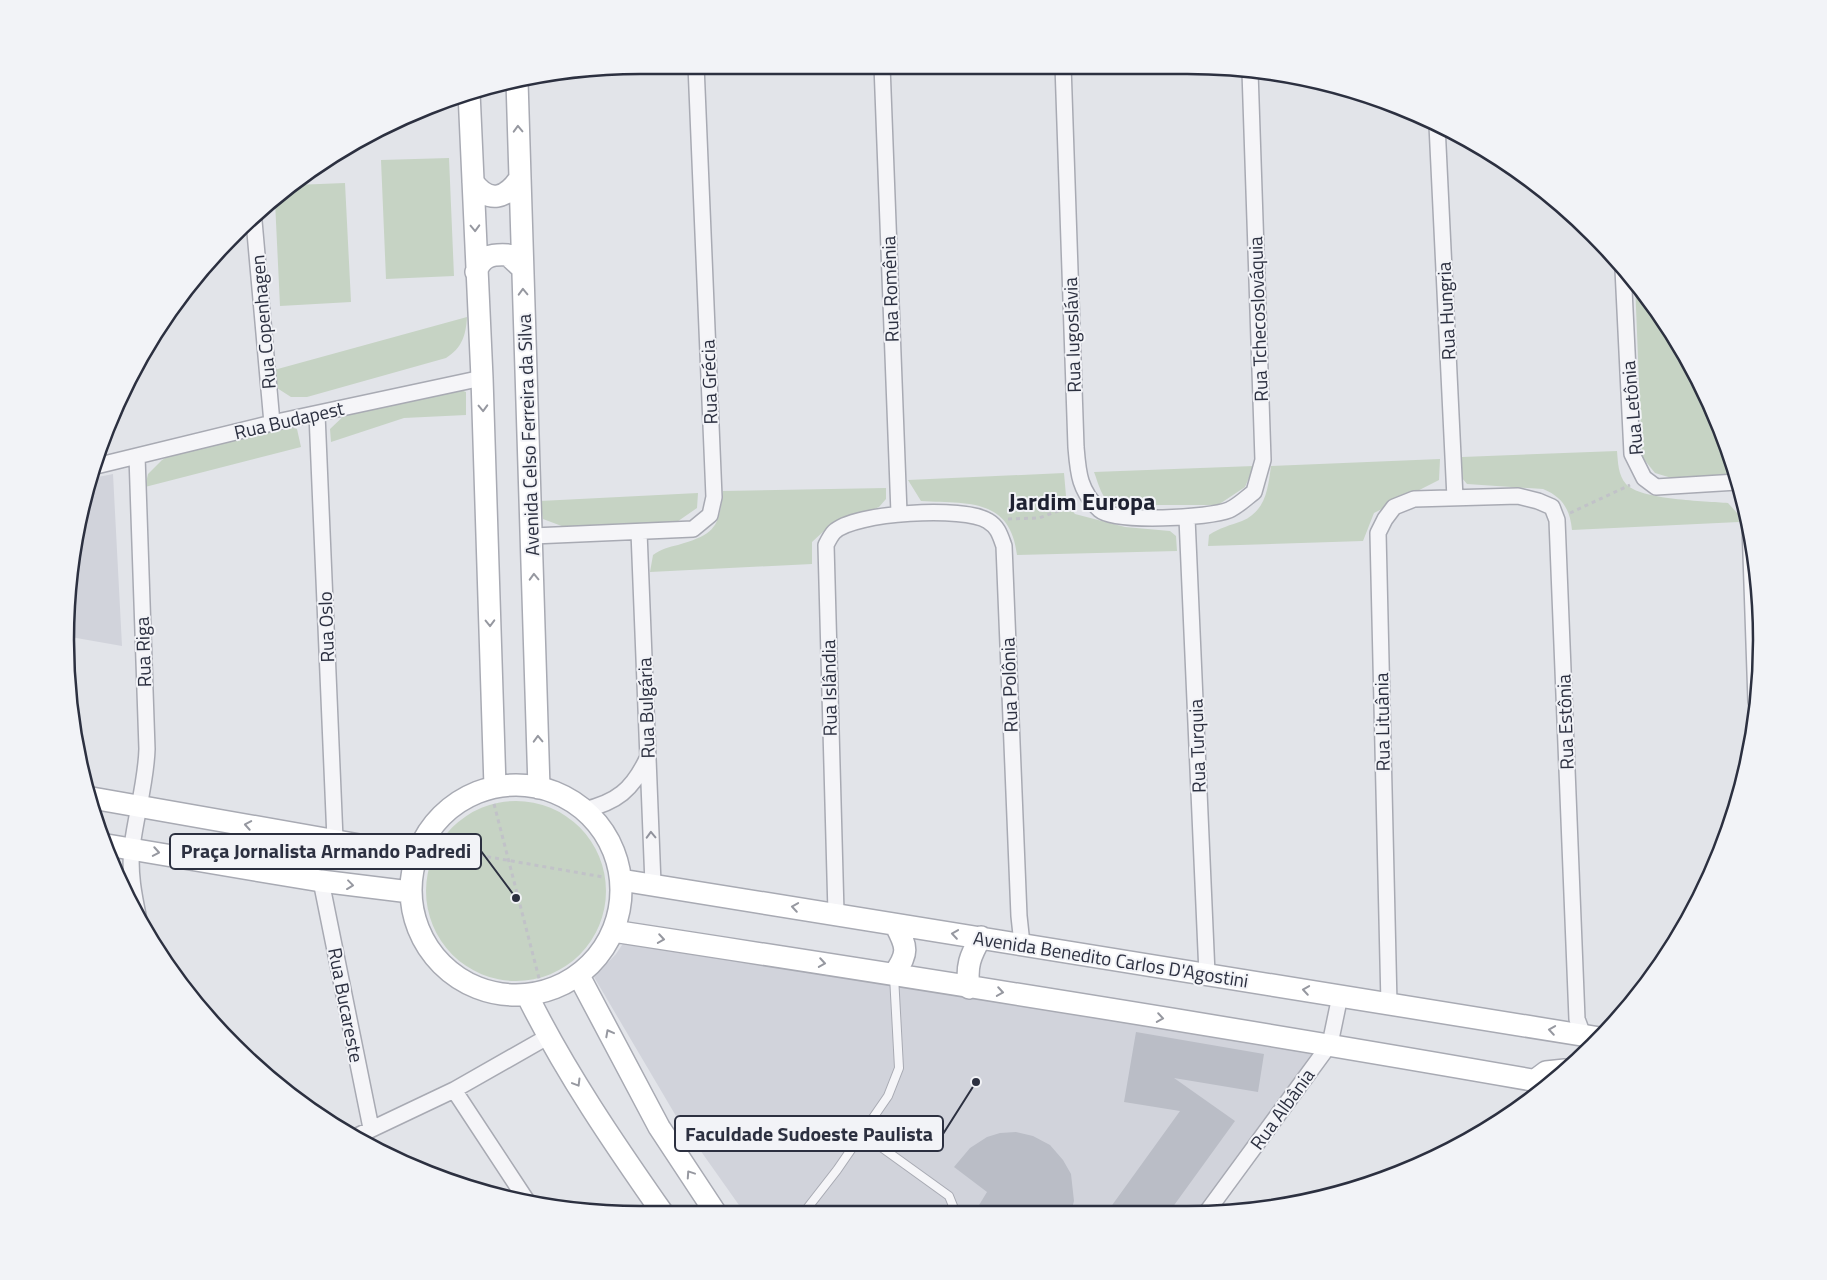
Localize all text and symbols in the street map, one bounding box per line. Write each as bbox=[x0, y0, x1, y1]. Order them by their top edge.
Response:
one-way arrow bbox=[513, 125, 524, 133]
one-way arrow bbox=[469, 225, 480, 233]
street label: Rua Romênia bbox=[873, 235, 906, 343]
street label: Rua Tchecoslováquia bbox=[1240, 235, 1275, 402]
street label: Rua Copenhagen bbox=[242, 254, 283, 390]
street label: Rua Hungria bbox=[1428, 261, 1463, 361]
street label: Rua Iugoslávia bbox=[1055, 276, 1088, 393]
one-way arrow bbox=[517, 288, 528, 296]
street label: Avenida Celso Ferreira da Silva bbox=[509, 313, 546, 557]
street label: Rua Grécia bbox=[693, 339, 724, 425]
street label: Rua Letônia bbox=[1613, 359, 1650, 456]
street label: Rua Budapest bbox=[231, 393, 347, 446]
one-way arrow bbox=[477, 404, 488, 412]
district label: Jardim Europa bbox=[1009, 483, 1155, 519]
one-way arrow bbox=[529, 572, 539, 580]
street label: Rua Oslo bbox=[310, 591, 341, 663]
street label: Rua Riga bbox=[127, 616, 158, 688]
one-way arrow bbox=[485, 620, 495, 627]
street label: Rua Polônia bbox=[992, 637, 1025, 733]
street label: Rua Islândia bbox=[813, 639, 844, 737]
street label: Rua Bulgária bbox=[629, 656, 662, 759]
street label: Rua Lituânia bbox=[1366, 672, 1397, 772]
street label: Rua Estônia bbox=[1548, 673, 1581, 770]
street label: Rua Turquia bbox=[1180, 698, 1213, 793]
one-way arrow bbox=[533, 735, 543, 742]
one-way arrow bbox=[243, 820, 252, 830]
one-way arrow bbox=[646, 831, 657, 839]
callout: Praça Jornalista Armando Padredi bbox=[170, 834, 481, 869]
text: Praça Jornalista Armando Padredi bbox=[181, 835, 471, 866]
one-way arrow bbox=[151, 846, 160, 856]
one-way arrow bbox=[347, 879, 355, 890]
one-way arrow bbox=[791, 902, 799, 912]
street label: Avenida Benedito Carlos D'Agostini bbox=[971, 922, 1251, 995]
one-way arrow bbox=[951, 929, 959, 940]
one-way arrow bbox=[657, 933, 666, 943]
street label: Rua Bucareste bbox=[321, 945, 372, 1065]
one-way arrow bbox=[818, 957, 826, 968]
one-way arrow bbox=[1301, 986, 1310, 996]
one-way arrow bbox=[995, 987, 1004, 997]
one-way arrow bbox=[1156, 1012, 1165, 1022]
one-way arrow bbox=[1548, 1026, 1557, 1036]
one-way arrow bbox=[606, 1030, 616, 1039]
street label: Rua Albânia bbox=[1242, 1062, 1321, 1155]
one-way arrow bbox=[571, 1077, 581, 1086]
callout: Faculdade Sudoeste Paulista bbox=[675, 1116, 943, 1151]
text: Faculdade Sudoeste Paulista bbox=[685, 1118, 933, 1149]
one-way arrow bbox=[687, 1171, 696, 1180]

